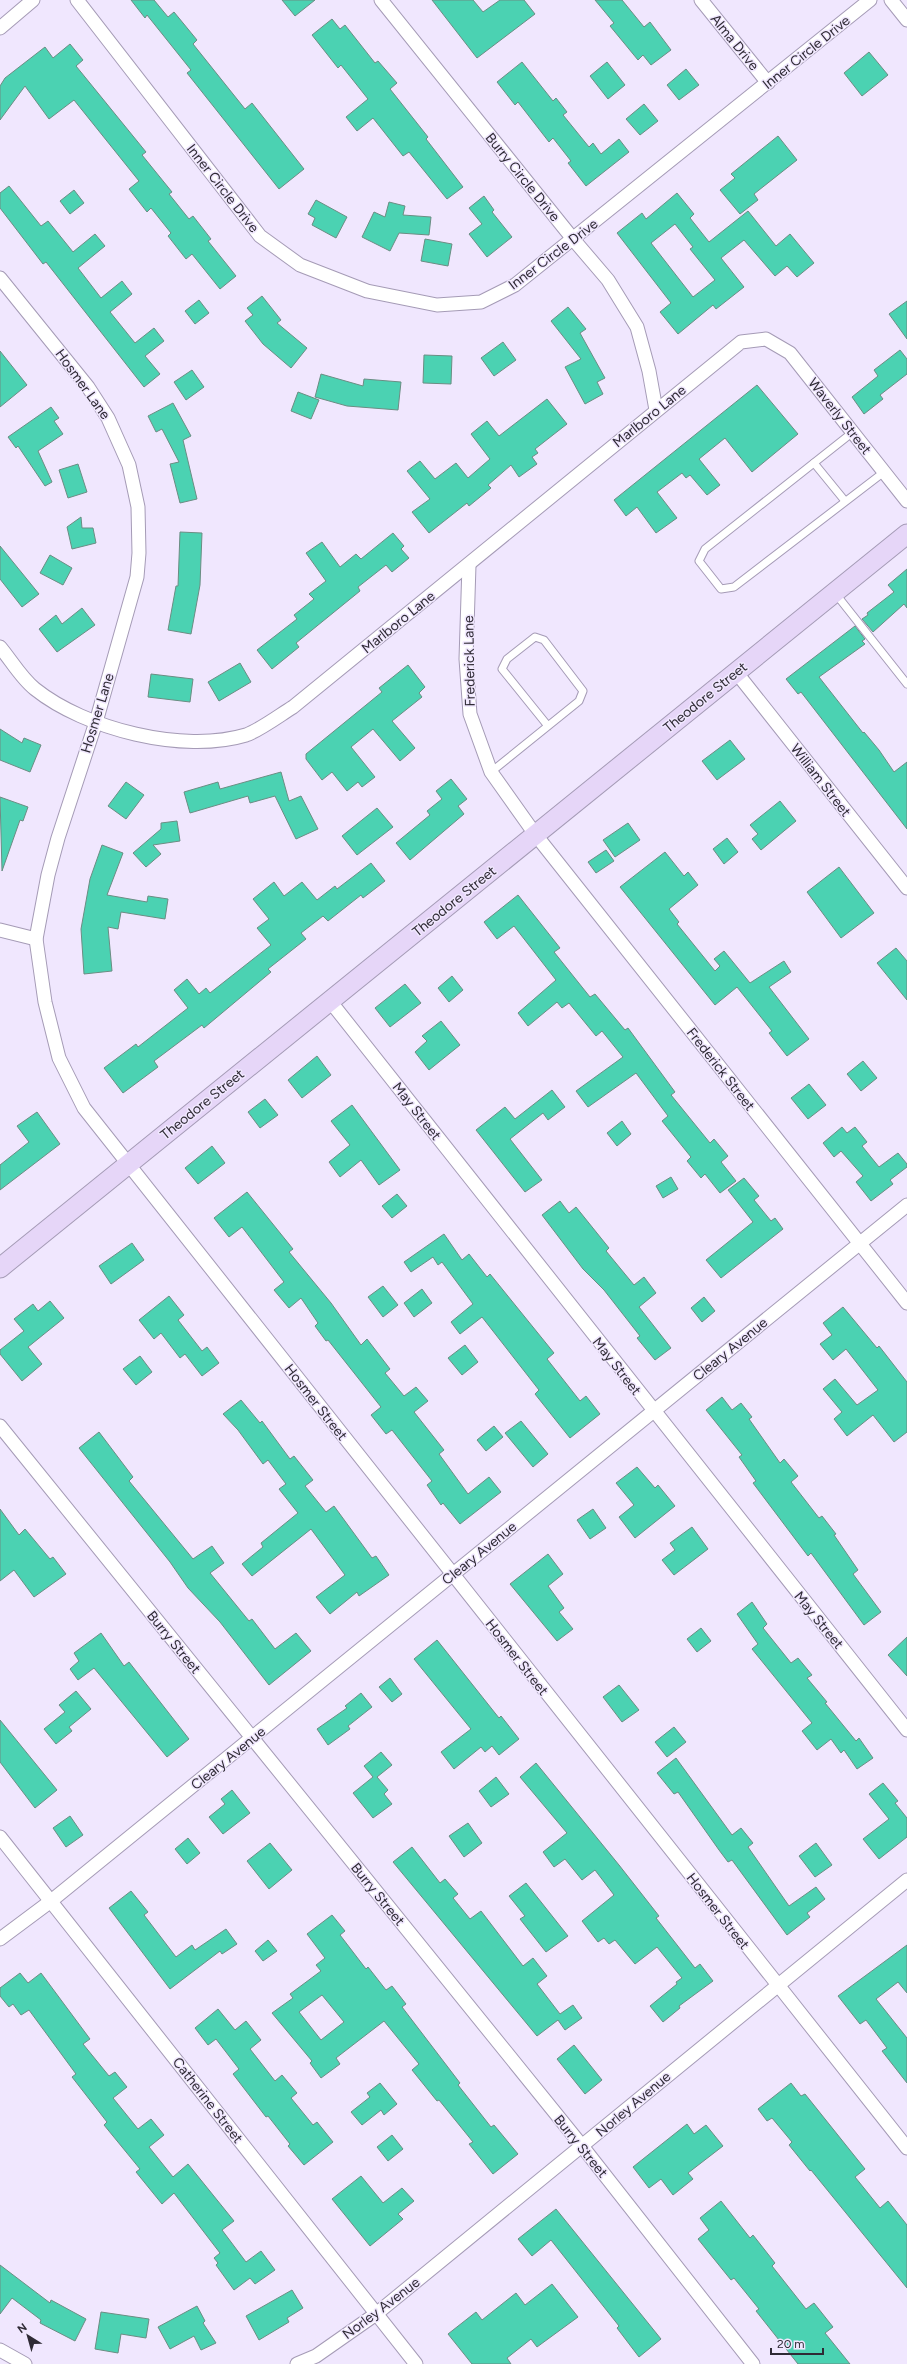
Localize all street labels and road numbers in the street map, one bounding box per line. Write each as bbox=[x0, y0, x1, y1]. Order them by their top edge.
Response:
street label: Alma Drive bbox=[707, 11, 763, 74]
street label: Inner Circle Drive bbox=[759, 12, 854, 93]
street label: Burry Circle Drive bbox=[482, 130, 564, 225]
street label: Inner Circle Drive bbox=[183, 141, 263, 236]
street label: Inner Circle Drive bbox=[505, 215, 602, 294]
street label: Hosmer Lane bbox=[51, 346, 114, 423]
street label: Waverly Street bbox=[804, 375, 875, 458]
street label: Marlboro Lane bbox=[609, 381, 690, 451]
street label: Marlboro Lane bbox=[358, 587, 439, 657]
street label: Frederick Lane bbox=[460, 615, 479, 707]
street label: Theodore Street bbox=[660, 658, 751, 736]
street label: Hosmer Lane bbox=[77, 671, 118, 755]
street label: William Street bbox=[787, 740, 854, 820]
street label: Theodore Street bbox=[409, 862, 500, 940]
street label: Frederick Street bbox=[683, 1024, 758, 1114]
street label: Theodore Street bbox=[157, 1065, 248, 1143]
street label: May Street bbox=[389, 1079, 445, 1144]
street label: Cleary Avenue bbox=[690, 1314, 771, 1385]
street label: May Street bbox=[589, 1334, 645, 1399]
street label: Hosmer Street bbox=[281, 1361, 351, 1444]
street label: Cleary Avenue bbox=[439, 1518, 520, 1589]
street label: May Street bbox=[790, 1588, 847, 1652]
street label: Burry Street bbox=[143, 1607, 204, 1677]
street label: Hosmer Street bbox=[482, 1616, 552, 1699]
street label: Cleary Avenue bbox=[188, 1723, 269, 1794]
street label: Burry Street bbox=[347, 1859, 408, 1929]
street label: Hosmer Street bbox=[683, 1870, 753, 1953]
street label: Catherine Street bbox=[169, 2054, 246, 2147]
street label: Norley Avenue bbox=[592, 2068, 674, 2141]
street label: Burry Street bbox=[550, 2111, 611, 2181]
street label: Norley Avenue bbox=[339, 2274, 424, 2343]

